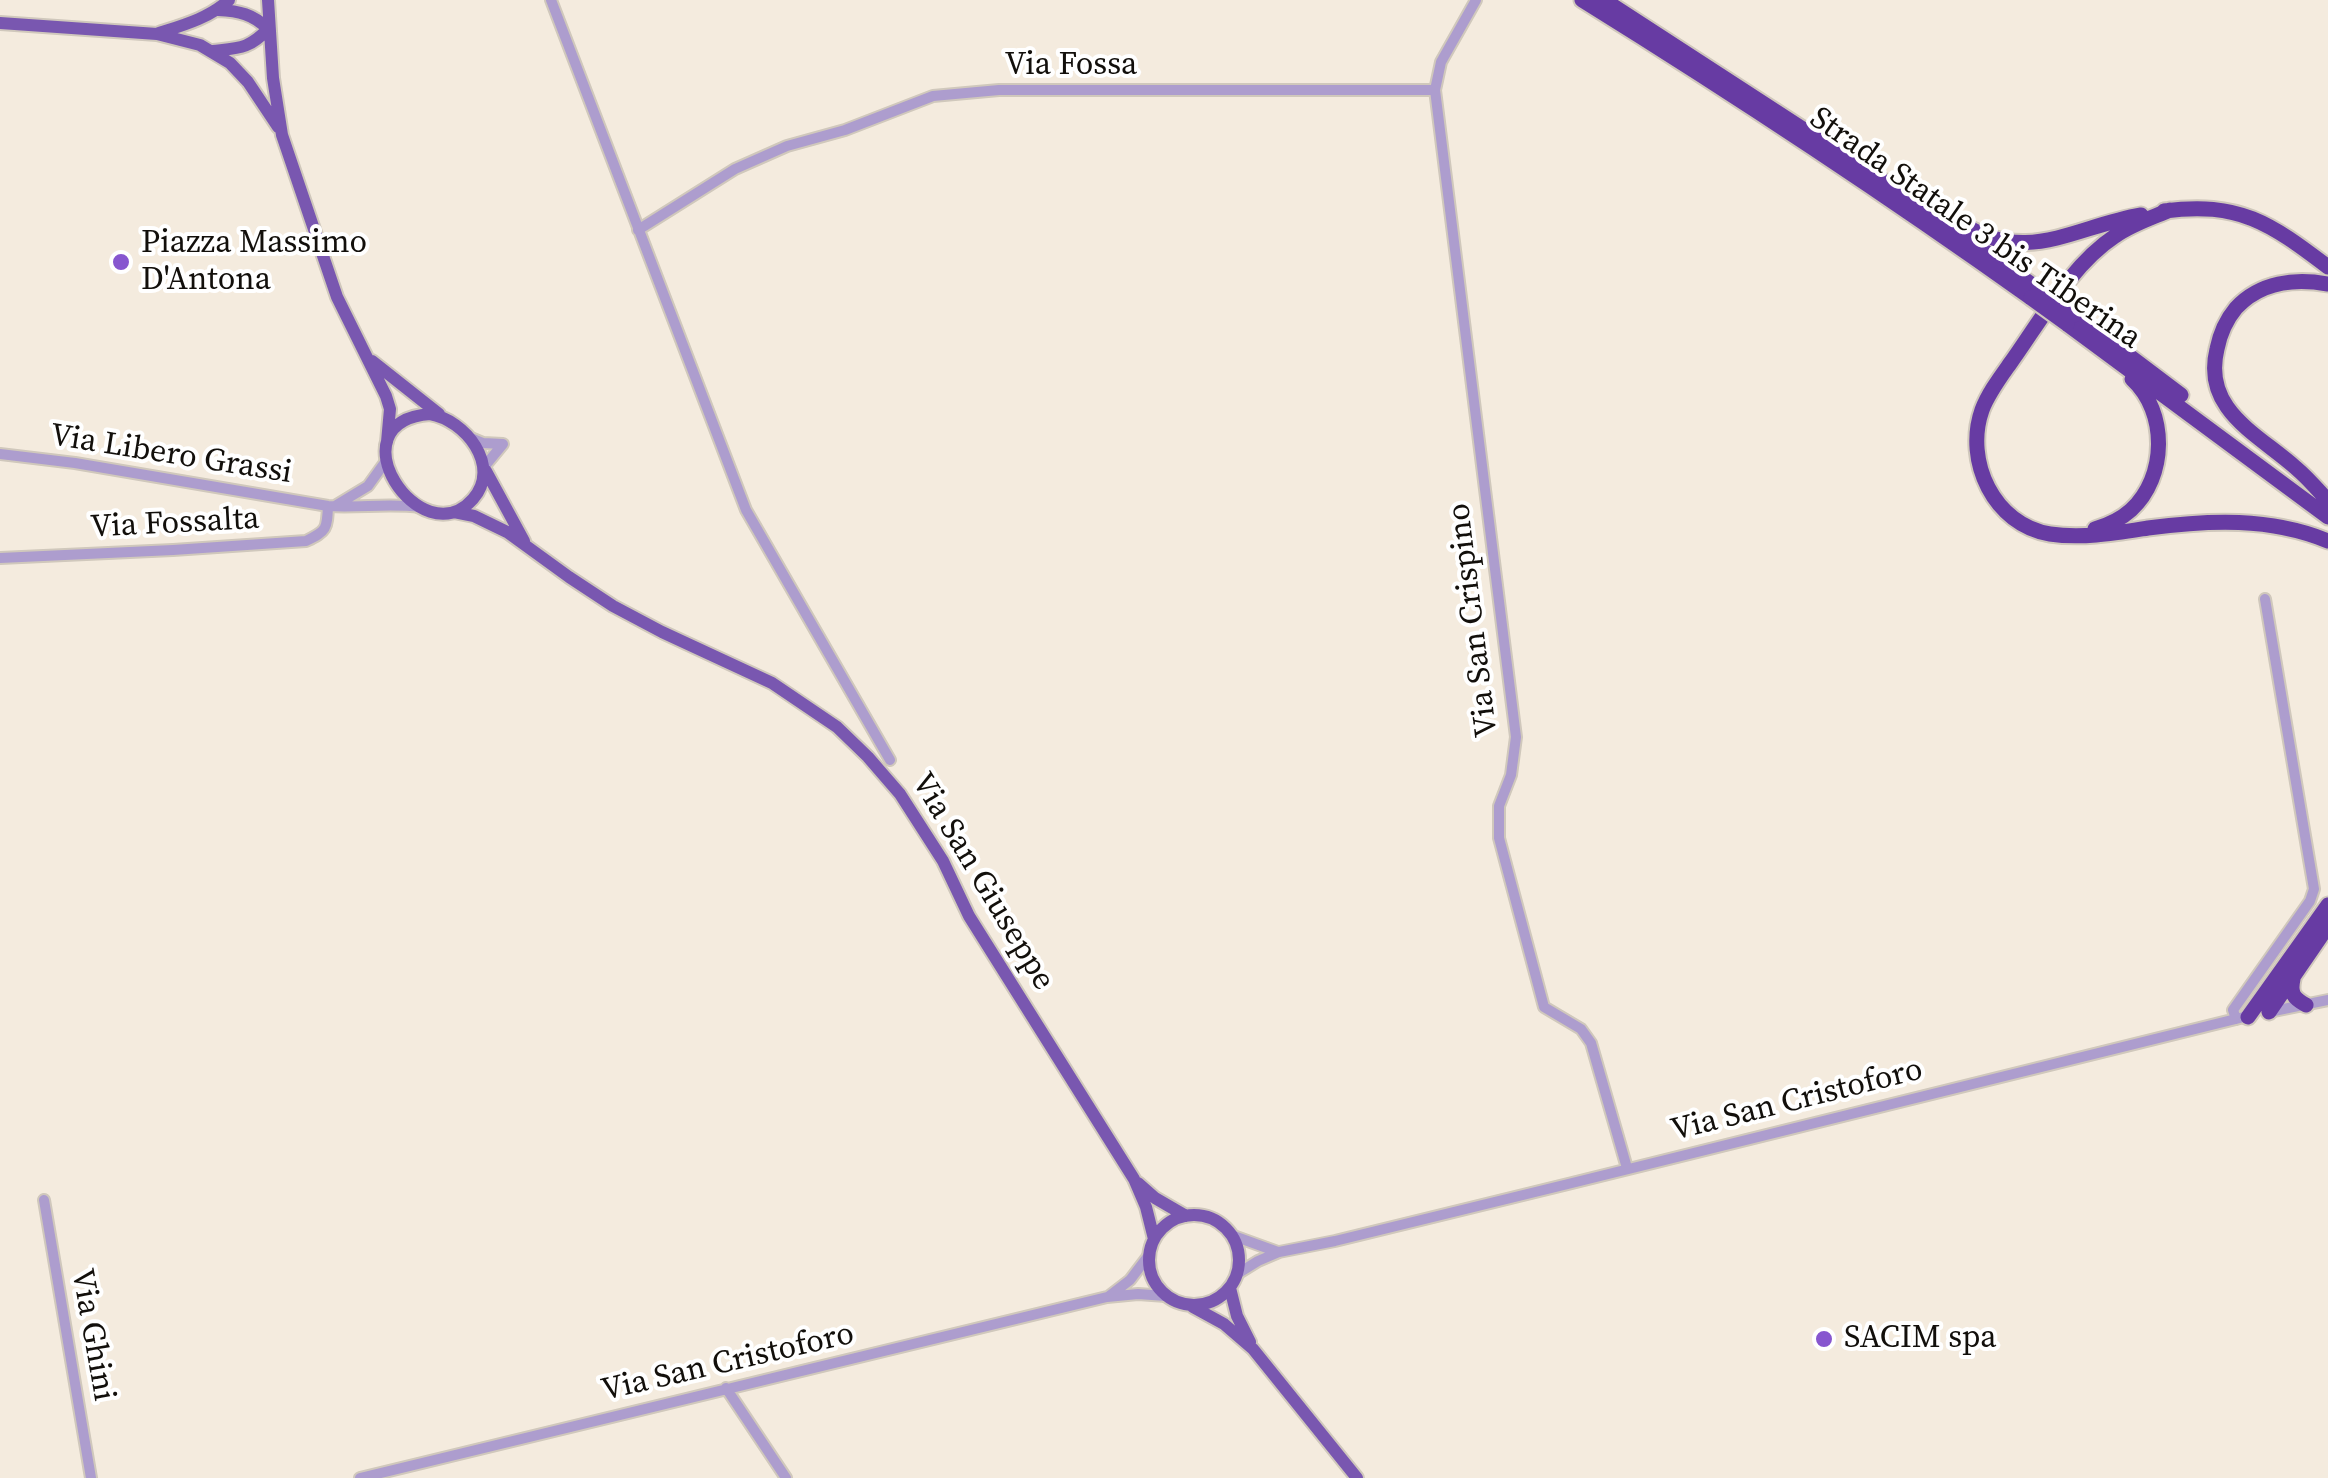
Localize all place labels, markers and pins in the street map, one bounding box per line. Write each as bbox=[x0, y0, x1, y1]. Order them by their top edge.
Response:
place label: Piazza Massimo D'Antona bbox=[141, 225, 367, 300]
marker: Piazza Massimo D'Antona bbox=[110, 251, 132, 273]
place label: SACIM spa bbox=[1844, 1320, 1997, 1358]
marker: SACIM spa bbox=[1813, 1328, 1835, 1350]

